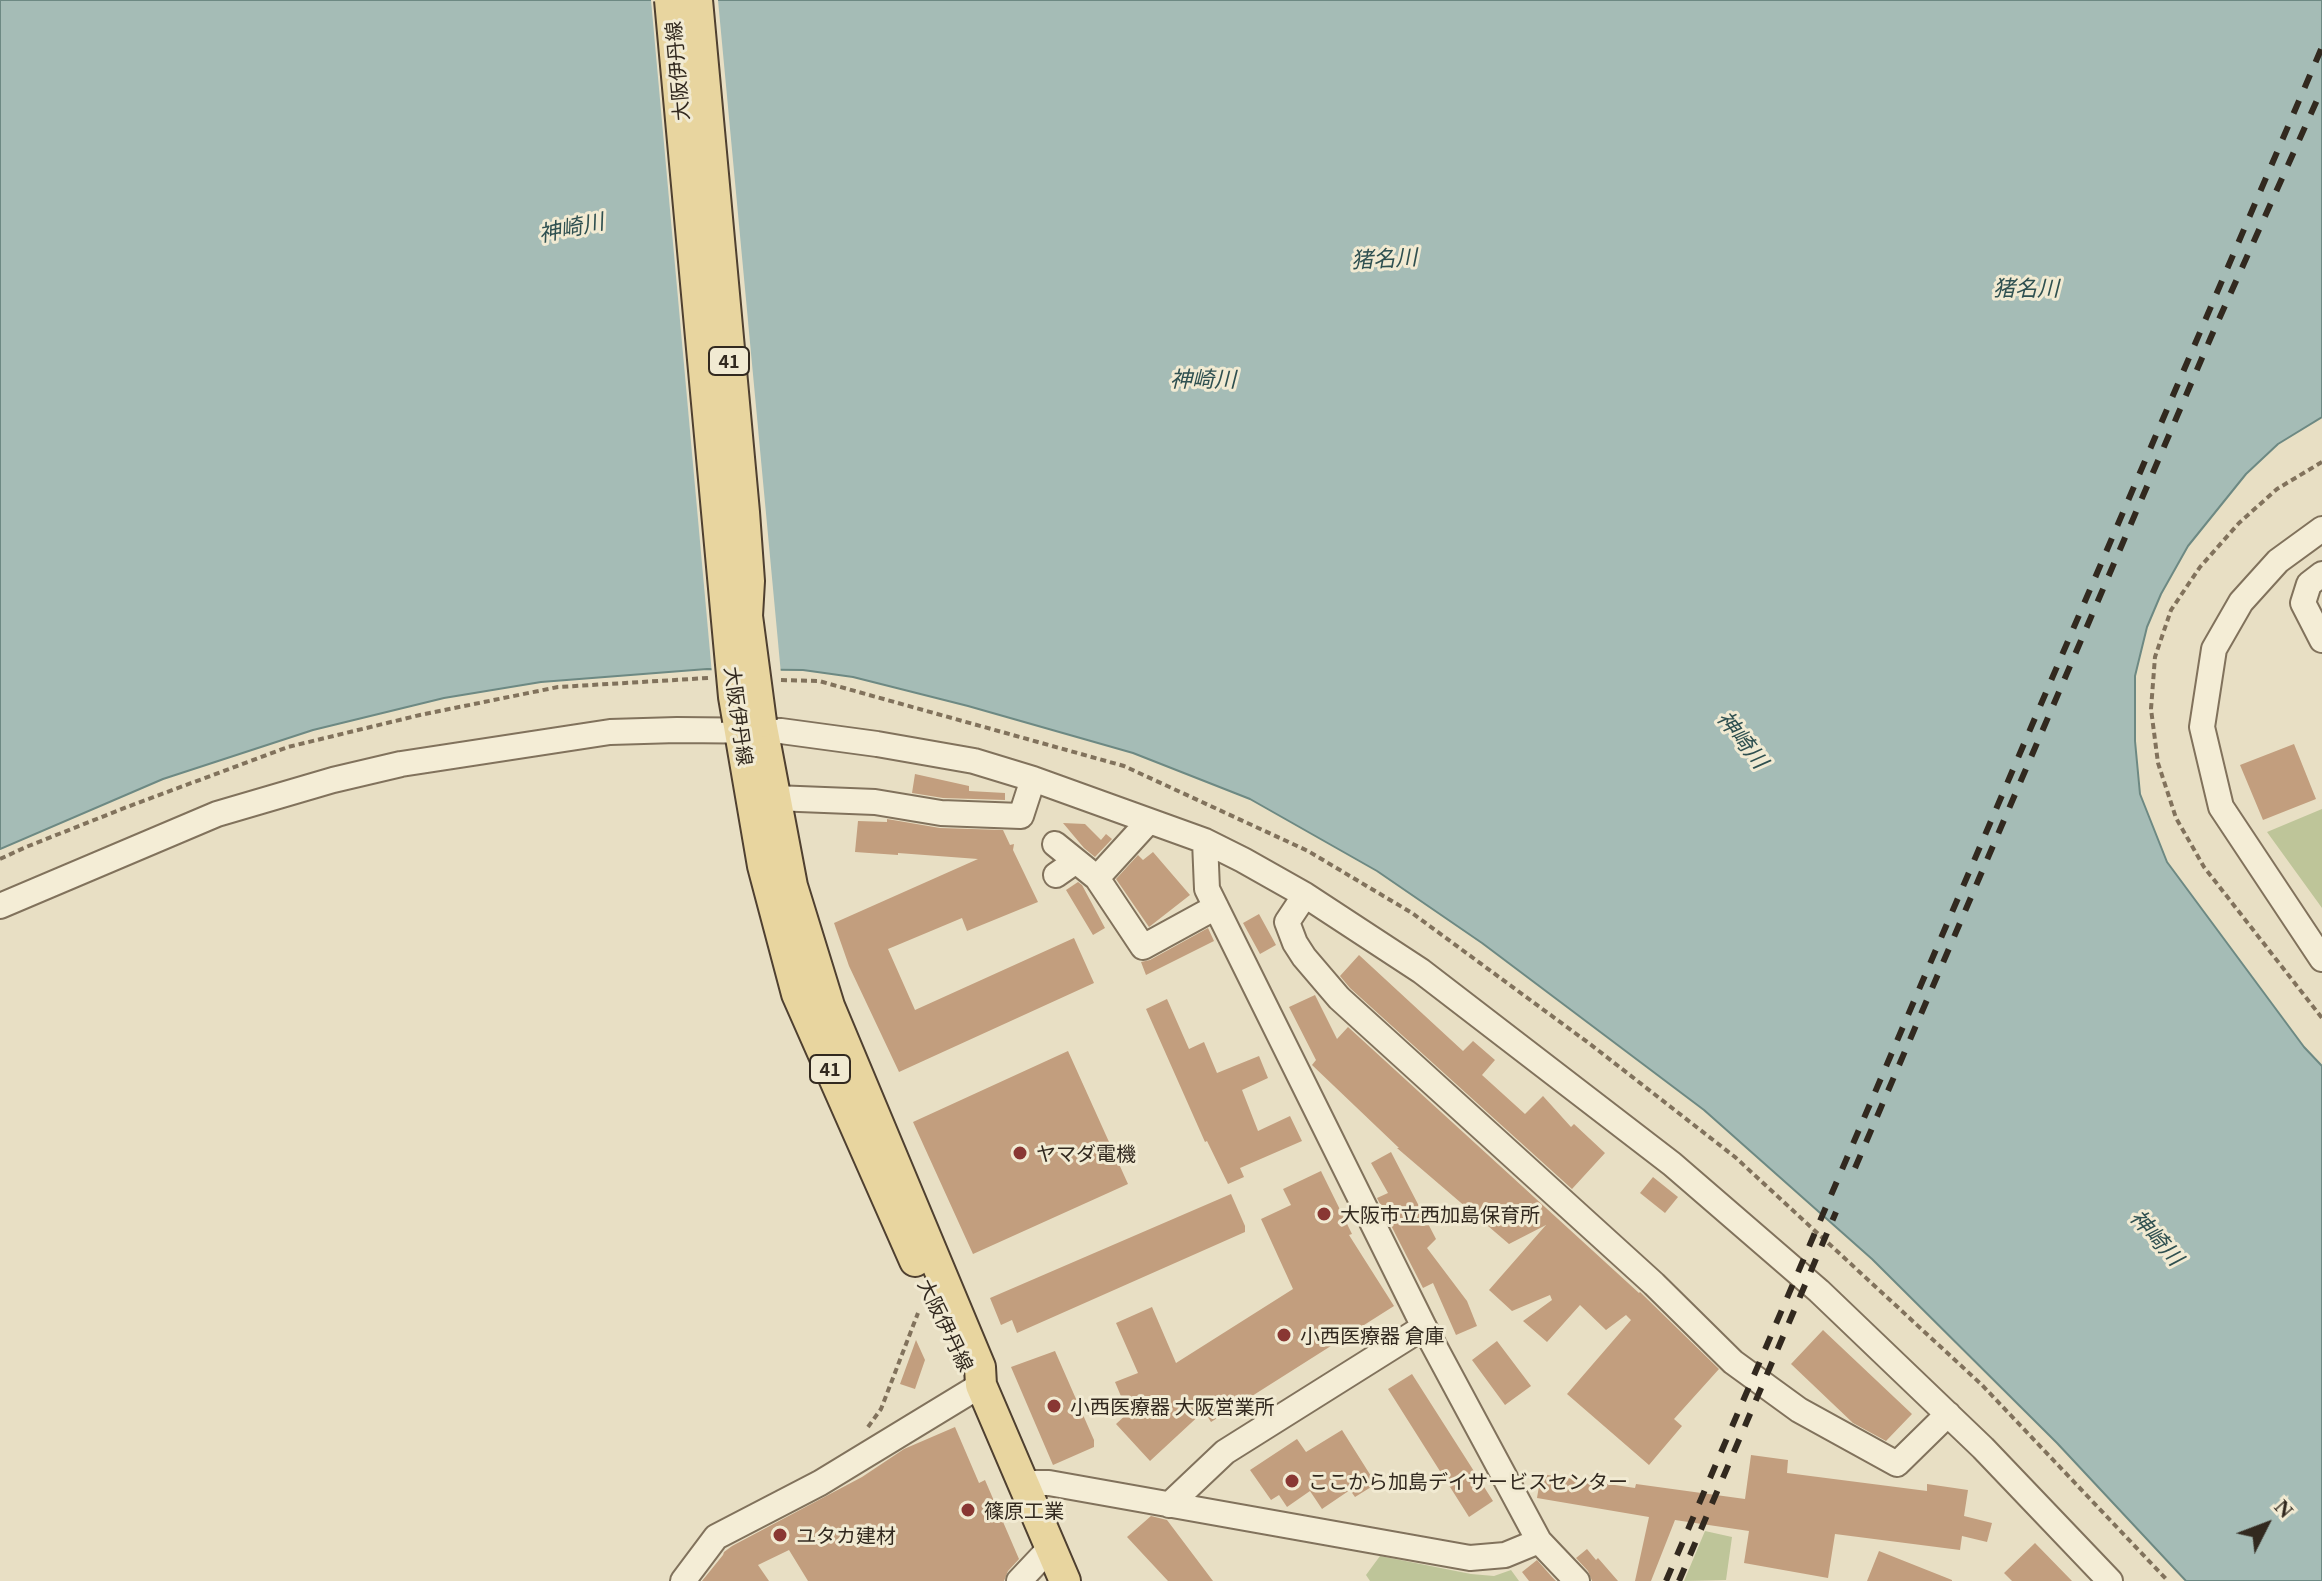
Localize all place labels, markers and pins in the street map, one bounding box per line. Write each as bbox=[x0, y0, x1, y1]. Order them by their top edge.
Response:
place label: ヤマダ電機 bbox=[1036, 1141, 1136, 1165]
marker: ヤマダ電機 bbox=[1011, 1144, 1029, 1162]
place label: 大阪市立西加島保育所 bbox=[1340, 1202, 1540, 1226]
marker: 大阪市立西加島保育所 bbox=[1315, 1205, 1333, 1223]
place label: 小西医療器 倉庫 bbox=[1300, 1323, 1444, 1347]
marker: 小西医療器 倉庫 bbox=[1275, 1326, 1293, 1344]
place label: 小西医療器 大阪営業所 bbox=[1070, 1394, 1274, 1418]
marker: 小西医療器 大阪営業所 bbox=[1045, 1397, 1063, 1415]
place label: ここから加島デイサービスセンター bbox=[1308, 1469, 1628, 1493]
marker: ここから加島デイサービスセンター bbox=[1283, 1472, 1301, 1490]
place label: 篠原工業 bbox=[984, 1498, 1064, 1522]
marker: 篠原工業 bbox=[959, 1501, 977, 1519]
place label: ユタカ建材 bbox=[796, 1523, 896, 1547]
marker: ユタカ建材 bbox=[771, 1526, 789, 1544]

